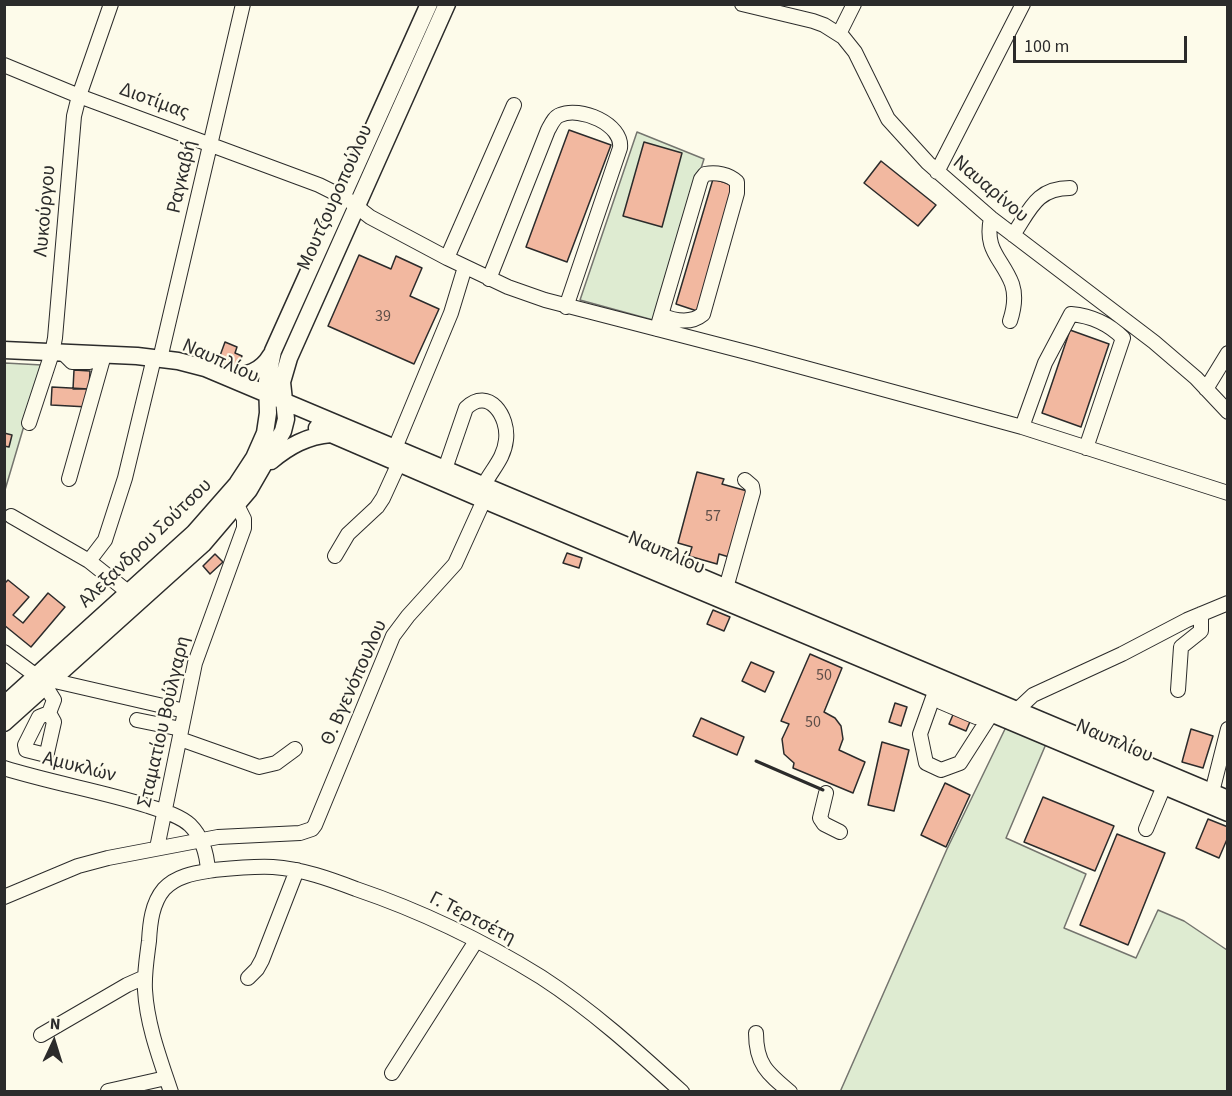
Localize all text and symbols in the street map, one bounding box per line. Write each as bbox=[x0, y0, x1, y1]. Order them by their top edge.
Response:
scale bar bbox=[1016, 24, 1190, 62]
text: 100 m bbox=[1024, 34, 1069, 59]
street label: Διοτίμας bbox=[116, 78, 192, 126]
street label: Μουτζουροπούλου bbox=[293, 121, 379, 275]
street label: Ραγκαβή bbox=[163, 138, 203, 216]
street label: Ναυαρίνου bbox=[947, 151, 1033, 229]
street label: Λυκούργου bbox=[30, 164, 62, 258]
house number: 39 bbox=[375, 307, 391, 327]
street label: Ναυπλίου bbox=[178, 334, 262, 390]
street label: Αλεξανδρου Σούτσου bbox=[74, 474, 218, 614]
house number: 57 bbox=[705, 507, 721, 527]
street label: Ναυπλίου bbox=[624, 527, 708, 581]
street label: Θ. Βγενόπουλου bbox=[317, 616, 393, 750]
street label: Σταματίου Βούλγαρη bbox=[134, 634, 196, 810]
house number: 50 bbox=[816, 666, 832, 686]
house number: 50 bbox=[805, 713, 821, 733]
street label: Ναυπλίου bbox=[1072, 715, 1156, 769]
street label: Αμυκλών bbox=[40, 747, 118, 789]
street label: Γ. Τερτσέτη bbox=[425, 887, 519, 951]
north arrow bbox=[24, 1012, 84, 1072]
text: N bbox=[49, 1013, 61, 1035]

